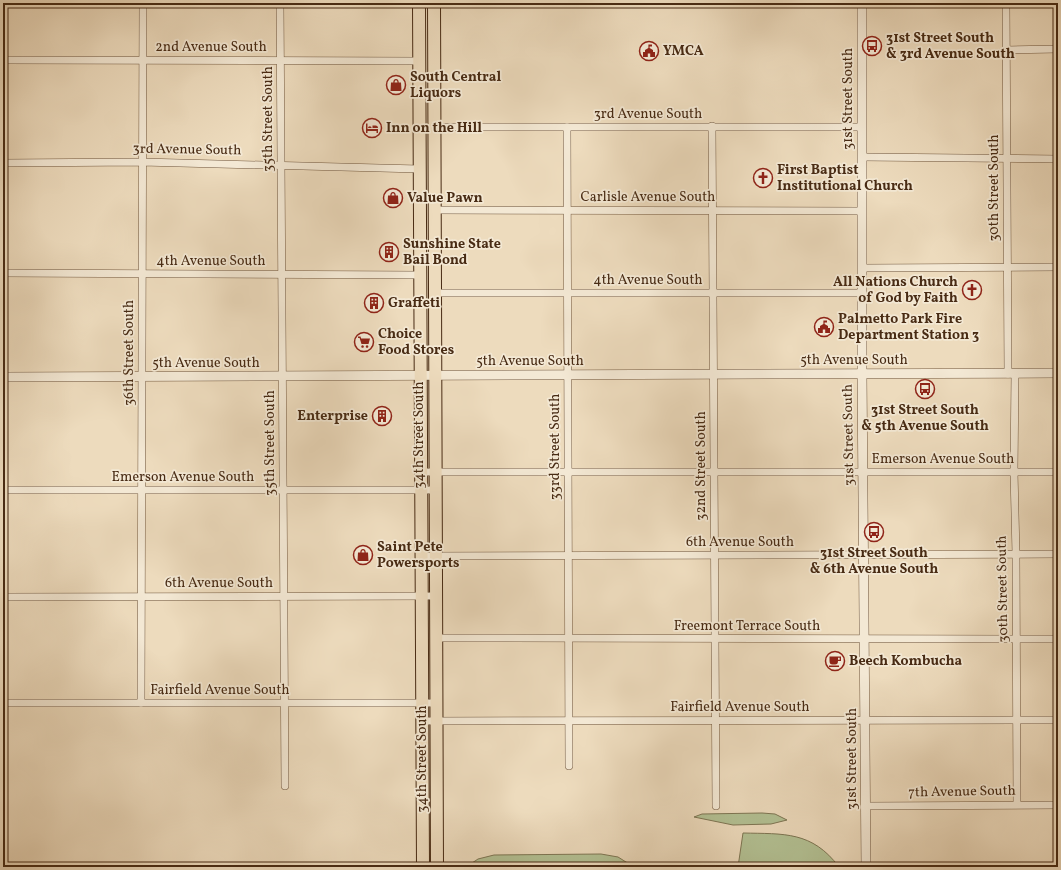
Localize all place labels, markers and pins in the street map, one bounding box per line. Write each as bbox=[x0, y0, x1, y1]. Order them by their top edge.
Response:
place label: 31st Street South & 3rd Avenue South bbox=[886, 29, 1015, 64]
bus stop icon: 31st Street South & 3rd Avenue South bbox=[861, 35, 883, 57]
public building icon: YMCA bbox=[638, 40, 660, 62]
place label: YMCA bbox=[663, 42, 704, 61]
place label: South Central Liquors bbox=[410, 68, 501, 103]
shop icon: South Central Liquors bbox=[385, 74, 407, 96]
hotel icon: Inn on the Hill bbox=[361, 117, 383, 139]
place label: Inn on the Hill bbox=[386, 119, 482, 138]
place label: First Baptist Institutional Church bbox=[777, 161, 913, 196]
church icon: First Baptist Institutional Church bbox=[752, 167, 774, 189]
shop icon: Value Pawn bbox=[382, 187, 404, 209]
place label: Value Pawn bbox=[407, 189, 483, 208]
place label: Sunshine State Bail Bond bbox=[403, 235, 501, 270]
building icon: Sunshine State Bail Bond bbox=[378, 241, 400, 263]
place label: All Nations Church of God by Faith bbox=[833, 273, 958, 308]
church icon: All Nations Church of God by Faith bbox=[961, 279, 983, 301]
building icon: Graffeti bbox=[363, 292, 385, 314]
place label: Graffeti bbox=[388, 294, 440, 313]
place label: Palmetto Park Fire Department Station 3 bbox=[838, 310, 979, 345]
public building icon: Palmetto Park Fire Department Station 3 bbox=[813, 316, 835, 338]
place label: Choice Food Stores bbox=[378, 325, 454, 360]
supermarket icon: Choice Food Stores bbox=[353, 331, 375, 353]
bus stop icon: 31st Street South & 5th Avenue South bbox=[914, 378, 936, 400]
place label: 31st Street South & 5th Avenue South bbox=[861, 401, 989, 436]
building icon: Enterprise bbox=[371, 405, 393, 427]
place label: Enterprise bbox=[297, 407, 368, 426]
bus stop icon: 31st Street South & 6th Avenue South bbox=[863, 521, 885, 543]
place label: Saint Pete Powersports bbox=[377, 538, 460, 573]
shop icon: Saint Pete Powersports bbox=[352, 544, 374, 566]
place label: 31st Street South & 6th Avenue South bbox=[810, 544, 938, 579]
cafe icon: Beech Kombucha bbox=[824, 650, 846, 672]
place label: Beech Kombucha bbox=[849, 652, 963, 671]

